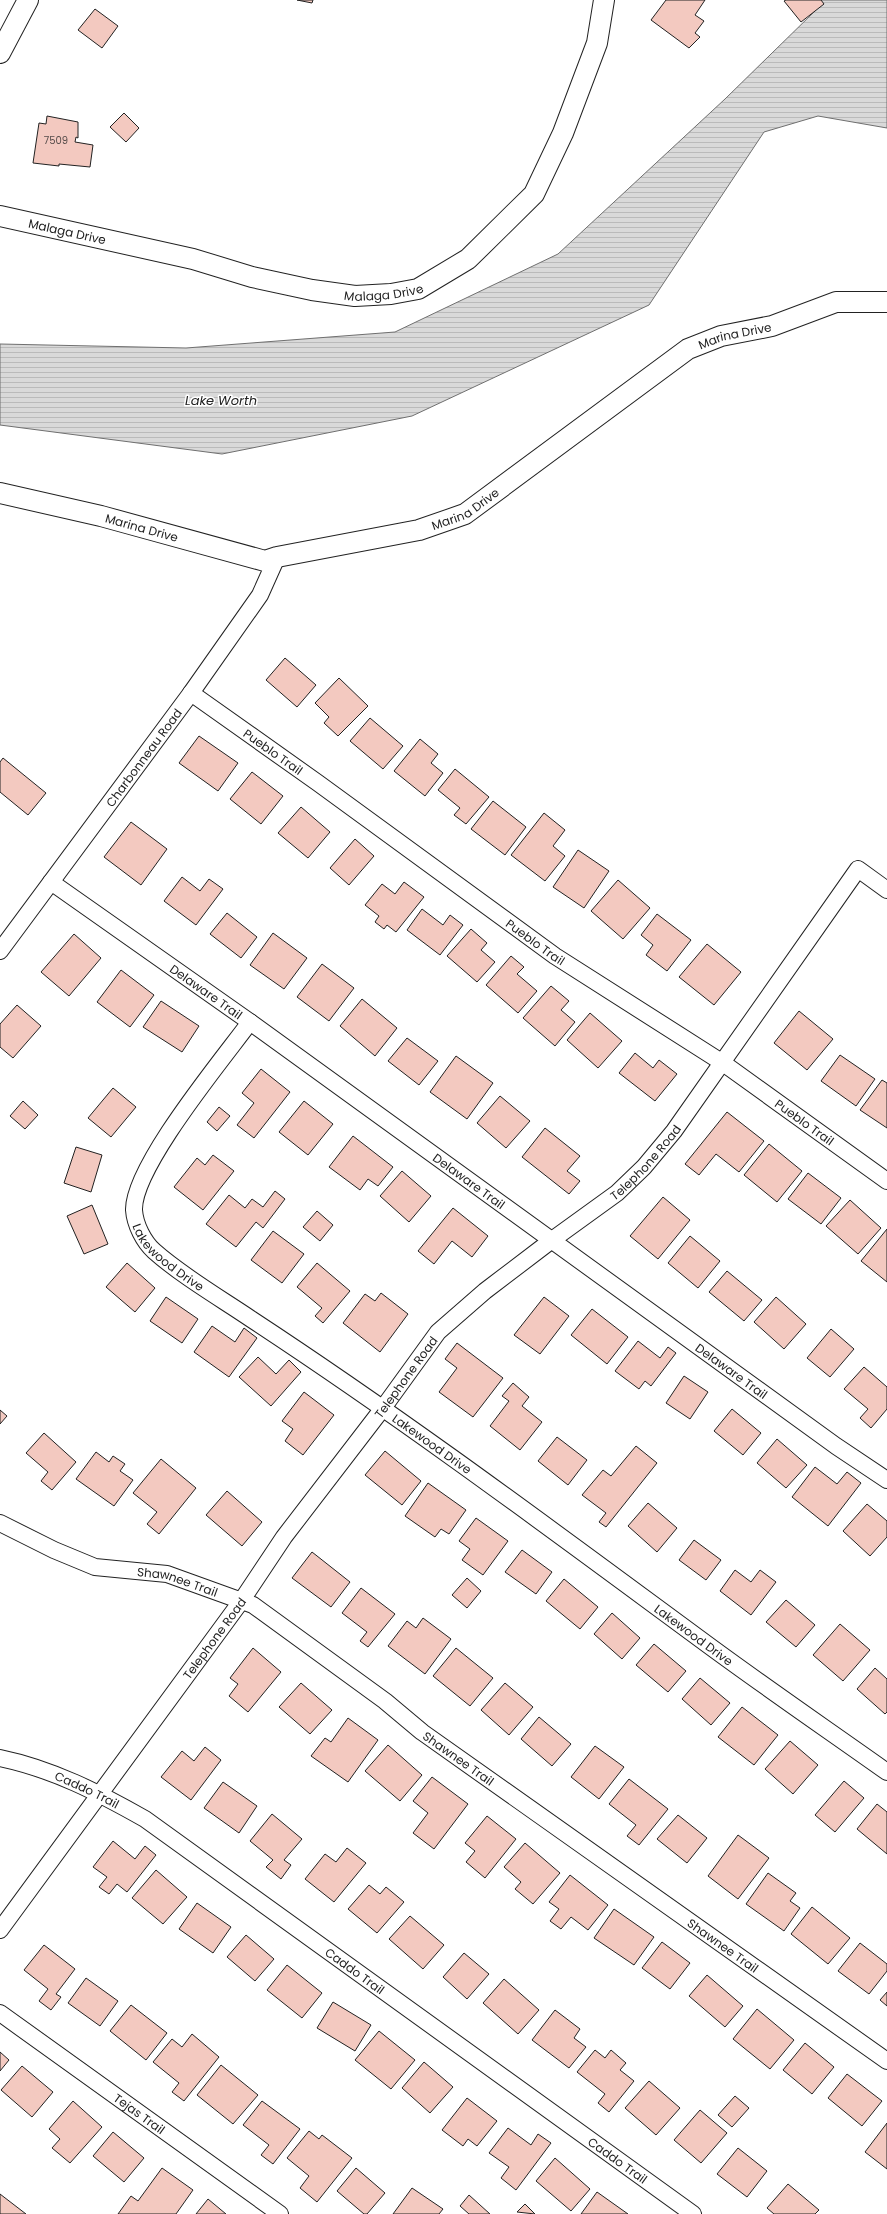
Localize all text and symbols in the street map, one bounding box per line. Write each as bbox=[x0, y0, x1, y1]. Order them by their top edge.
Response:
house number: 7509 bbox=[44, 133, 68, 148]
street label: Malaga Drive bbox=[27, 214, 108, 248]
street label: Malaga Drive bbox=[343, 279, 427, 305]
street label: Marina Drive bbox=[696, 318, 773, 353]
water label: Lake Worth bbox=[185, 391, 257, 410]
street label: Marina Drive bbox=[429, 483, 502, 534]
street label: Marina Drive bbox=[103, 509, 180, 545]
street label: Charbonneau Road bbox=[101, 705, 185, 810]
street label: Pueblo Trail bbox=[240, 724, 307, 778]
street label: Pueblo Trail bbox=[503, 915, 568, 969]
street label: Delaware Trail bbox=[167, 960, 246, 1023]
street label: Pueblo Trail bbox=[772, 1095, 838, 1149]
street label: Telephone Road bbox=[606, 1121, 685, 1204]
street label: Delaware Trail bbox=[430, 1149, 509, 1213]
street label: Lakewood Drive bbox=[129, 1221, 208, 1295]
street label: Telephone Road bbox=[370, 1332, 441, 1421]
street label: Delaware Trail bbox=[692, 1339, 771, 1402]
street label: Lakewood Drive bbox=[389, 1409, 475, 1478]
street label: Shawnee Trail bbox=[136, 1563, 220, 1600]
street label: Telephone Road bbox=[178, 1594, 250, 1682]
street label: Lakewood Drive bbox=[651, 1600, 737, 1669]
street label: Shawnee Trail bbox=[420, 1727, 498, 1789]
street label: Caddo Trail bbox=[53, 1767, 123, 1812]
street label: Shawnee Trail bbox=[684, 1914, 762, 1976]
street label: Caddo Trail bbox=[322, 1943, 388, 1998]
street label: Tejas Trail bbox=[111, 2089, 169, 2138]
street label: Caddo Trail bbox=[585, 2133, 651, 2187]

